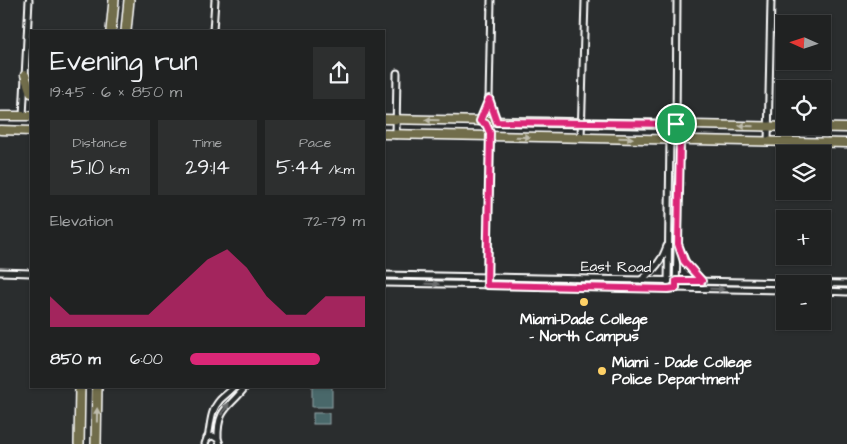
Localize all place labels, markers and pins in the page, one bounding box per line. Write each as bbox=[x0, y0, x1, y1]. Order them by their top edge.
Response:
pin bbox=[655, 103, 697, 145]
marker: Miami-Dade College - North Campus bbox=[578, 296, 590, 308]
place label: Miami-Dade College - North Campus bbox=[520, 309, 648, 347]
place label: Miami - Dade College Police Department bbox=[612, 352, 752, 390]
marker: Miami - Dade College Police Department bbox=[596, 365, 608, 377]

